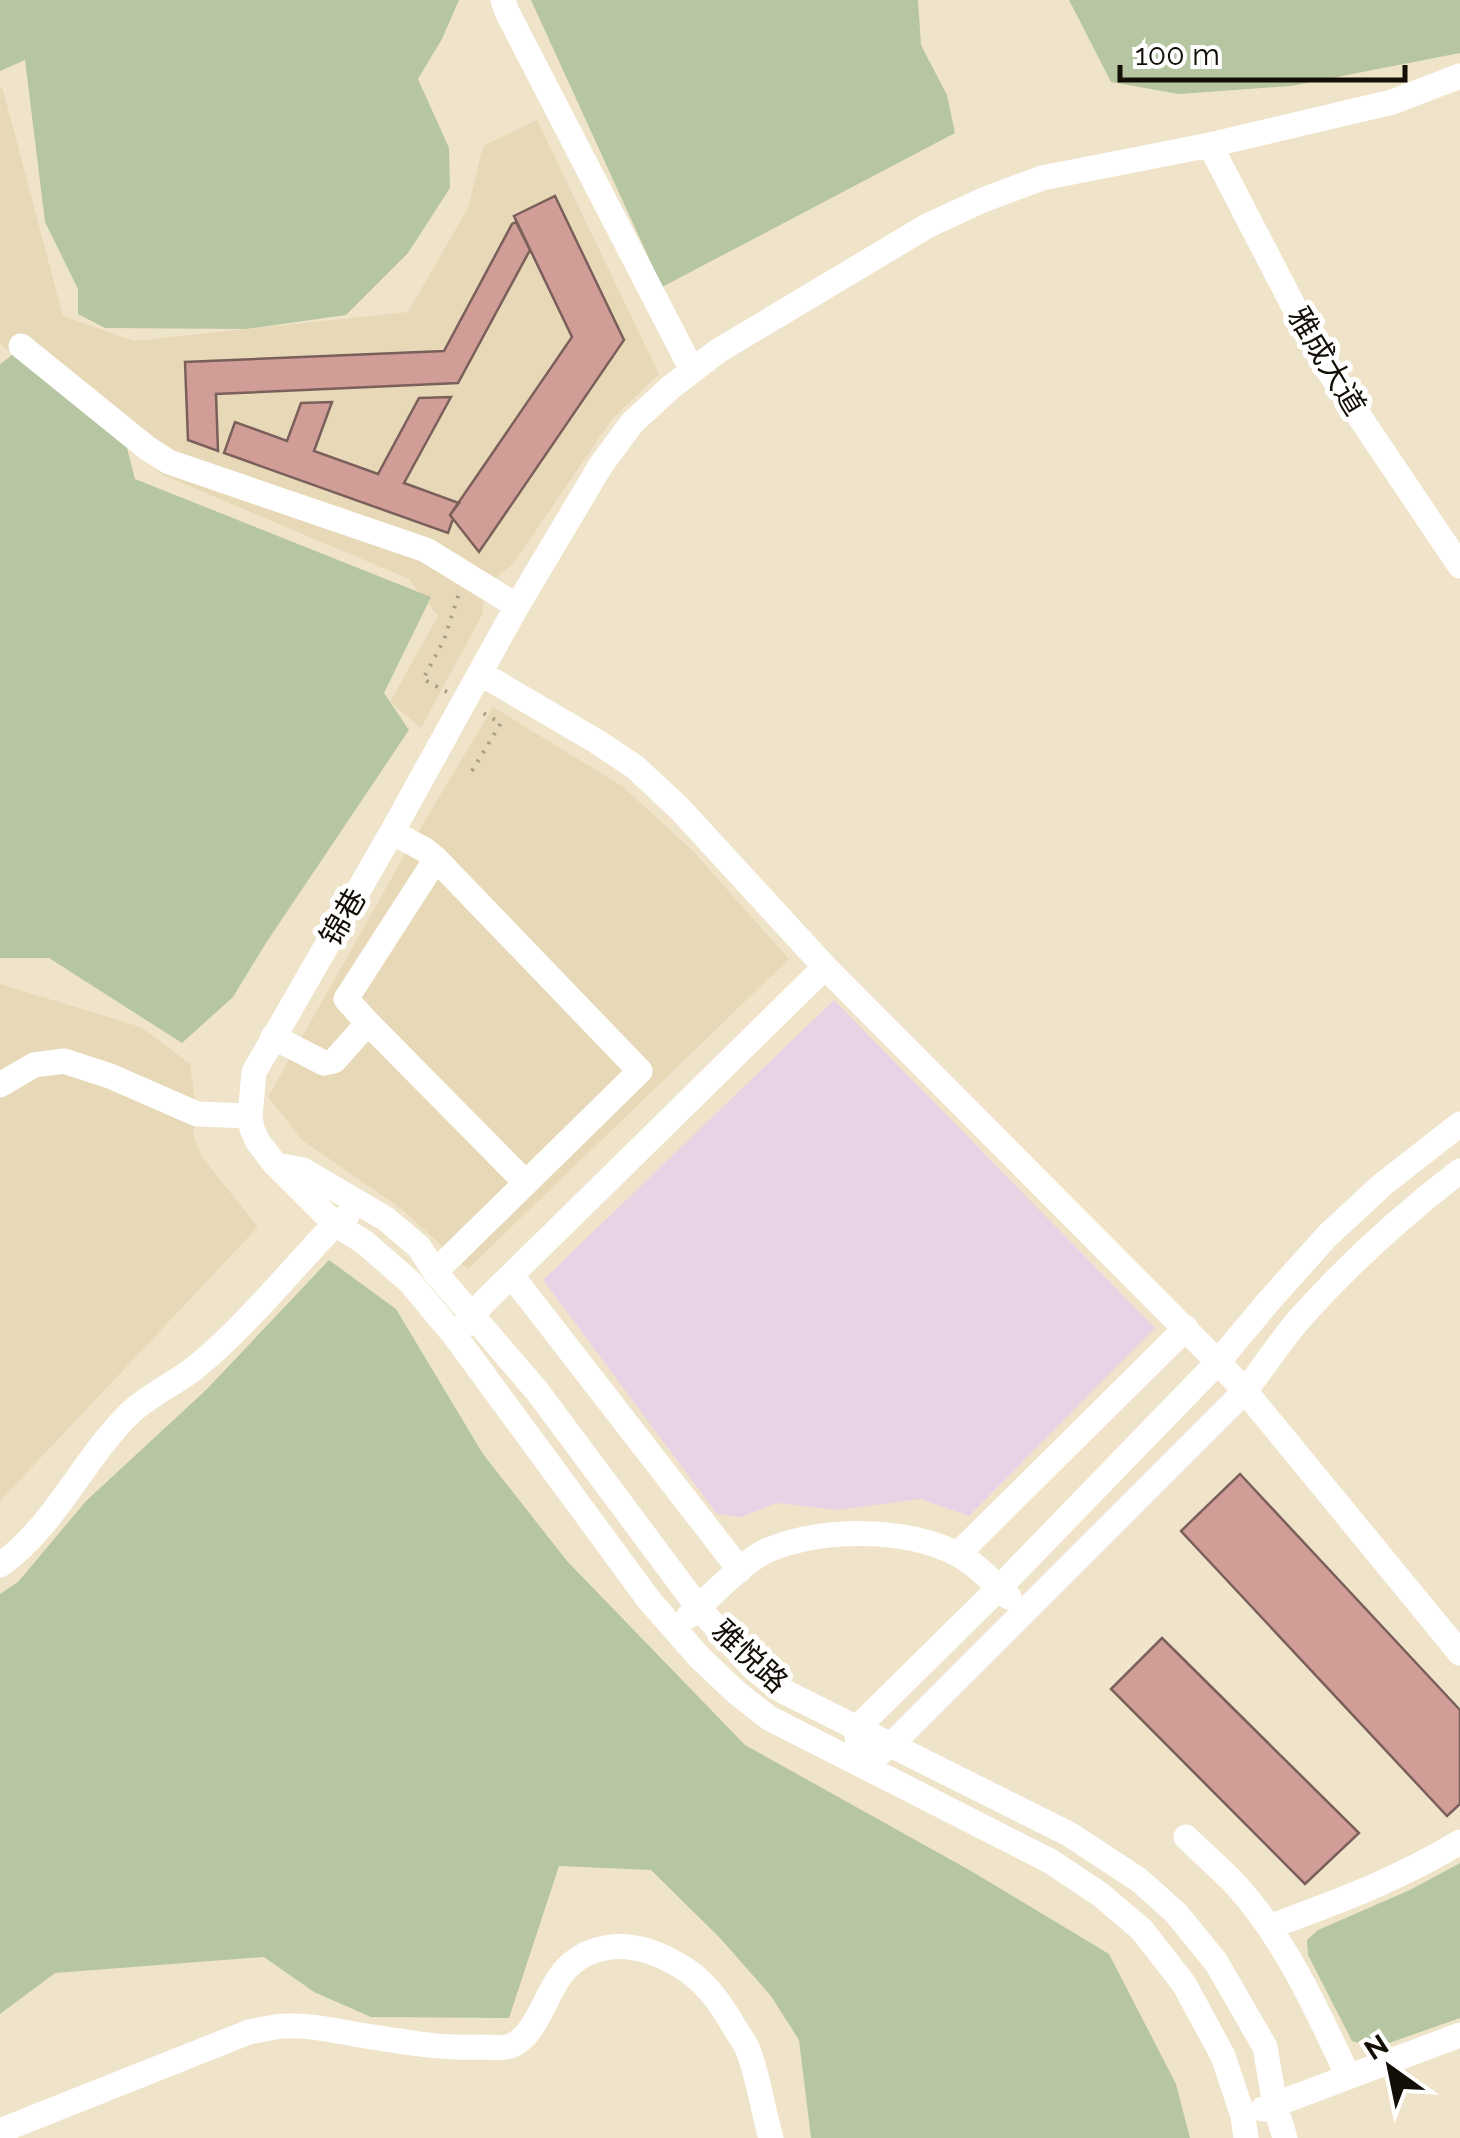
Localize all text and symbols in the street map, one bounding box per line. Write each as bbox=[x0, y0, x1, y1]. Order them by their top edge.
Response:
scale bar bbox=[1120, 20, 1405, 82]
text: 100 m bbox=[1135, 37, 1220, 72]
street label: 雅成大道 bbox=[1281, 301, 1373, 421]
street label: 锦巷 bbox=[313, 882, 373, 952]
street label: 雅悦路 bbox=[705, 1613, 795, 1699]
north arrow bbox=[1340, 2018, 1440, 2118]
text: N bbox=[1359, 2028, 1395, 2067]

